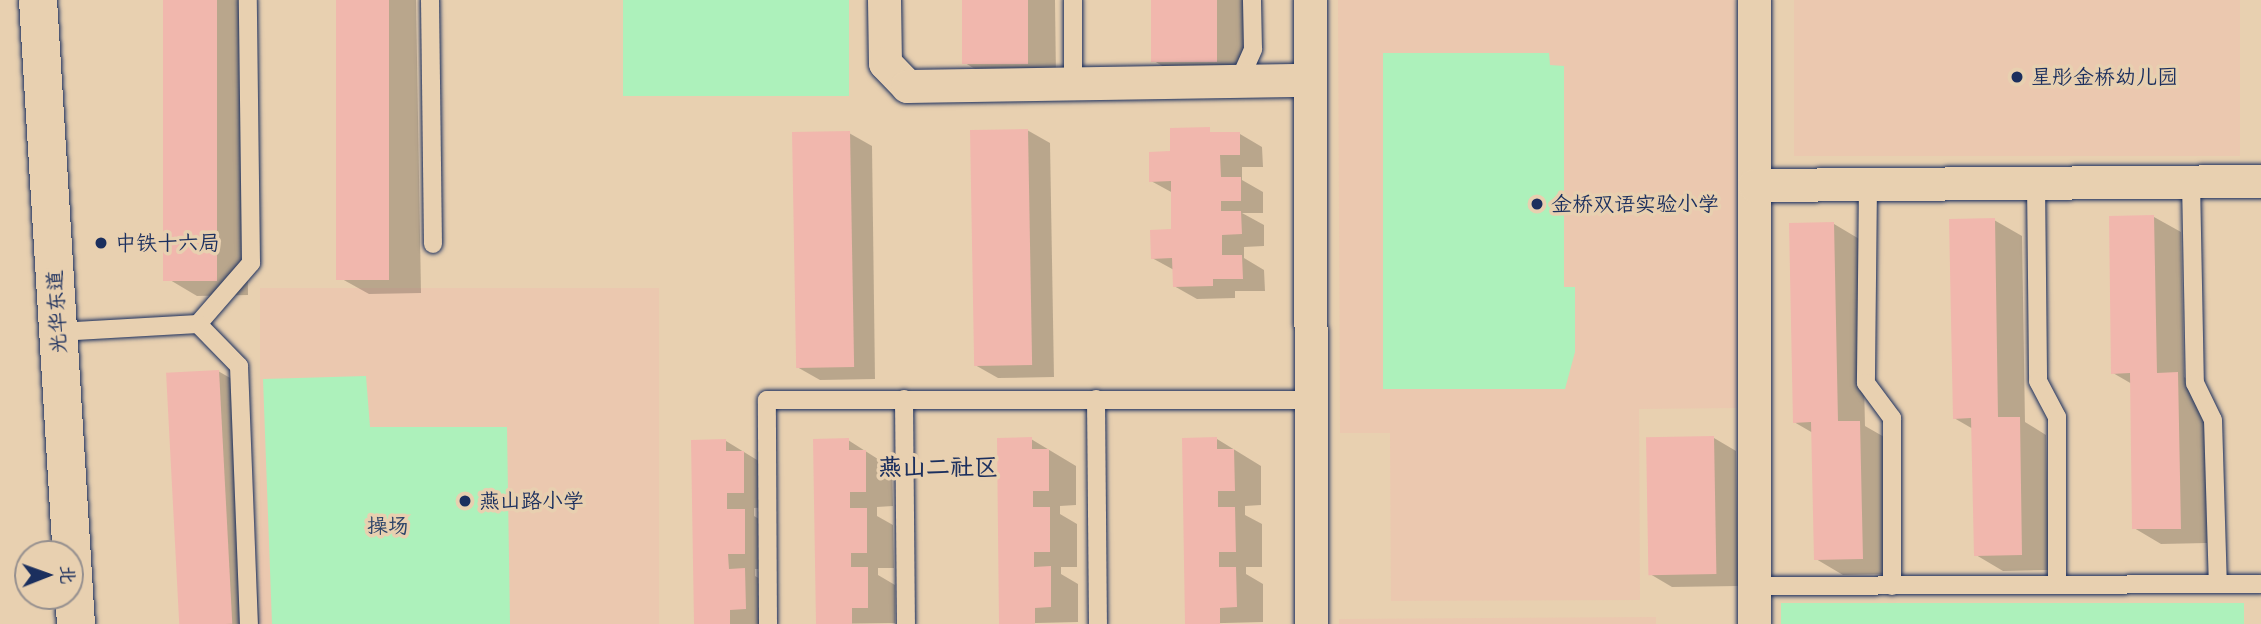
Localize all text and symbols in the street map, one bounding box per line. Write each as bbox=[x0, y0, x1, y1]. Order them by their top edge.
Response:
place label: 星彤金桥幼儿园 bbox=[2031, 64, 2178, 90]
marker: 星彤金桥幼儿园 bbox=[2009, 69, 2025, 85]
place label: 金桥双语实验小学 bbox=[1551, 191, 1719, 217]
marker: 金桥双语实验小学 bbox=[1529, 196, 1545, 212]
place label: 中铁十六局 bbox=[115, 230, 220, 256]
marker: 中铁十六局 bbox=[93, 235, 109, 251]
street label: 光华东道 bbox=[42, 269, 72, 355]
district label: 燕山二社区 bbox=[878, 453, 998, 481]
place label: 燕山路小学 bbox=[479, 488, 584, 514]
marker: 燕山路小学 bbox=[457, 493, 473, 509]
park label: 操场 bbox=[367, 513, 409, 539]
north arrow bbox=[14, 540, 84, 610]
text: 北 bbox=[55, 565, 81, 584]

